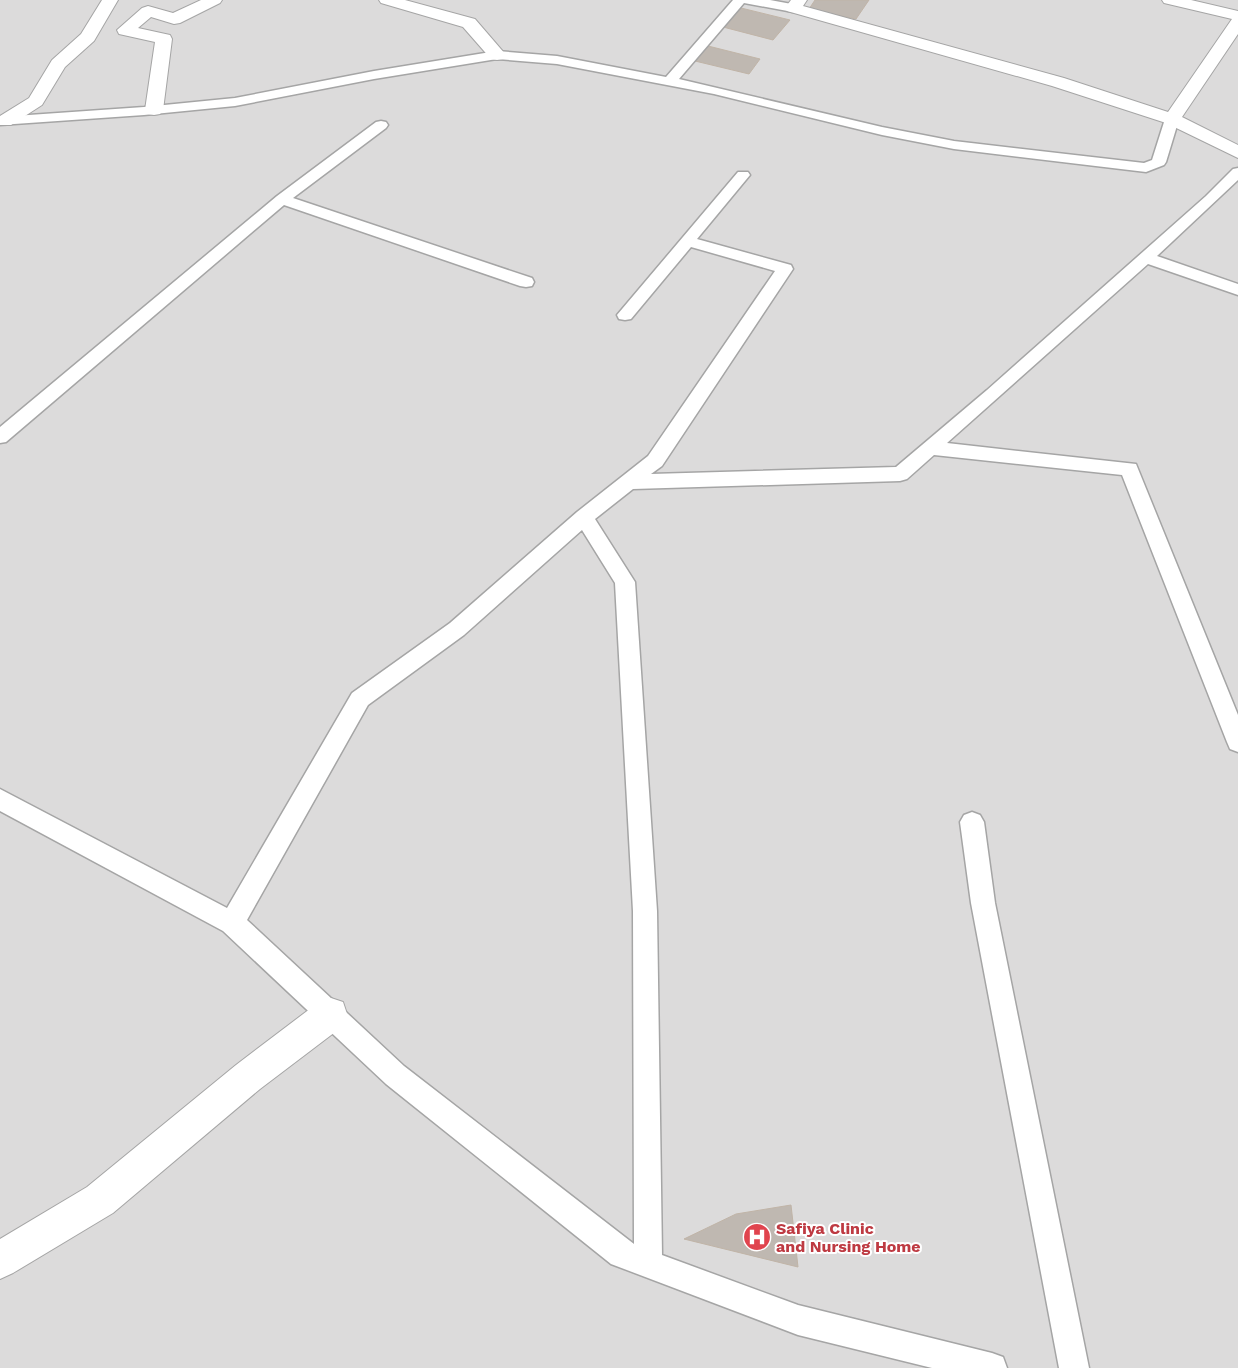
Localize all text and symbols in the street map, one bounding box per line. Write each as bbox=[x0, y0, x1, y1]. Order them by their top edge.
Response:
place label: Safiya Clinic and Nursing Home bbox=[776, 1219, 921, 1256]
hospital icon: Safiya Clinic and Nursing Home bbox=[742, 1222, 772, 1252]

